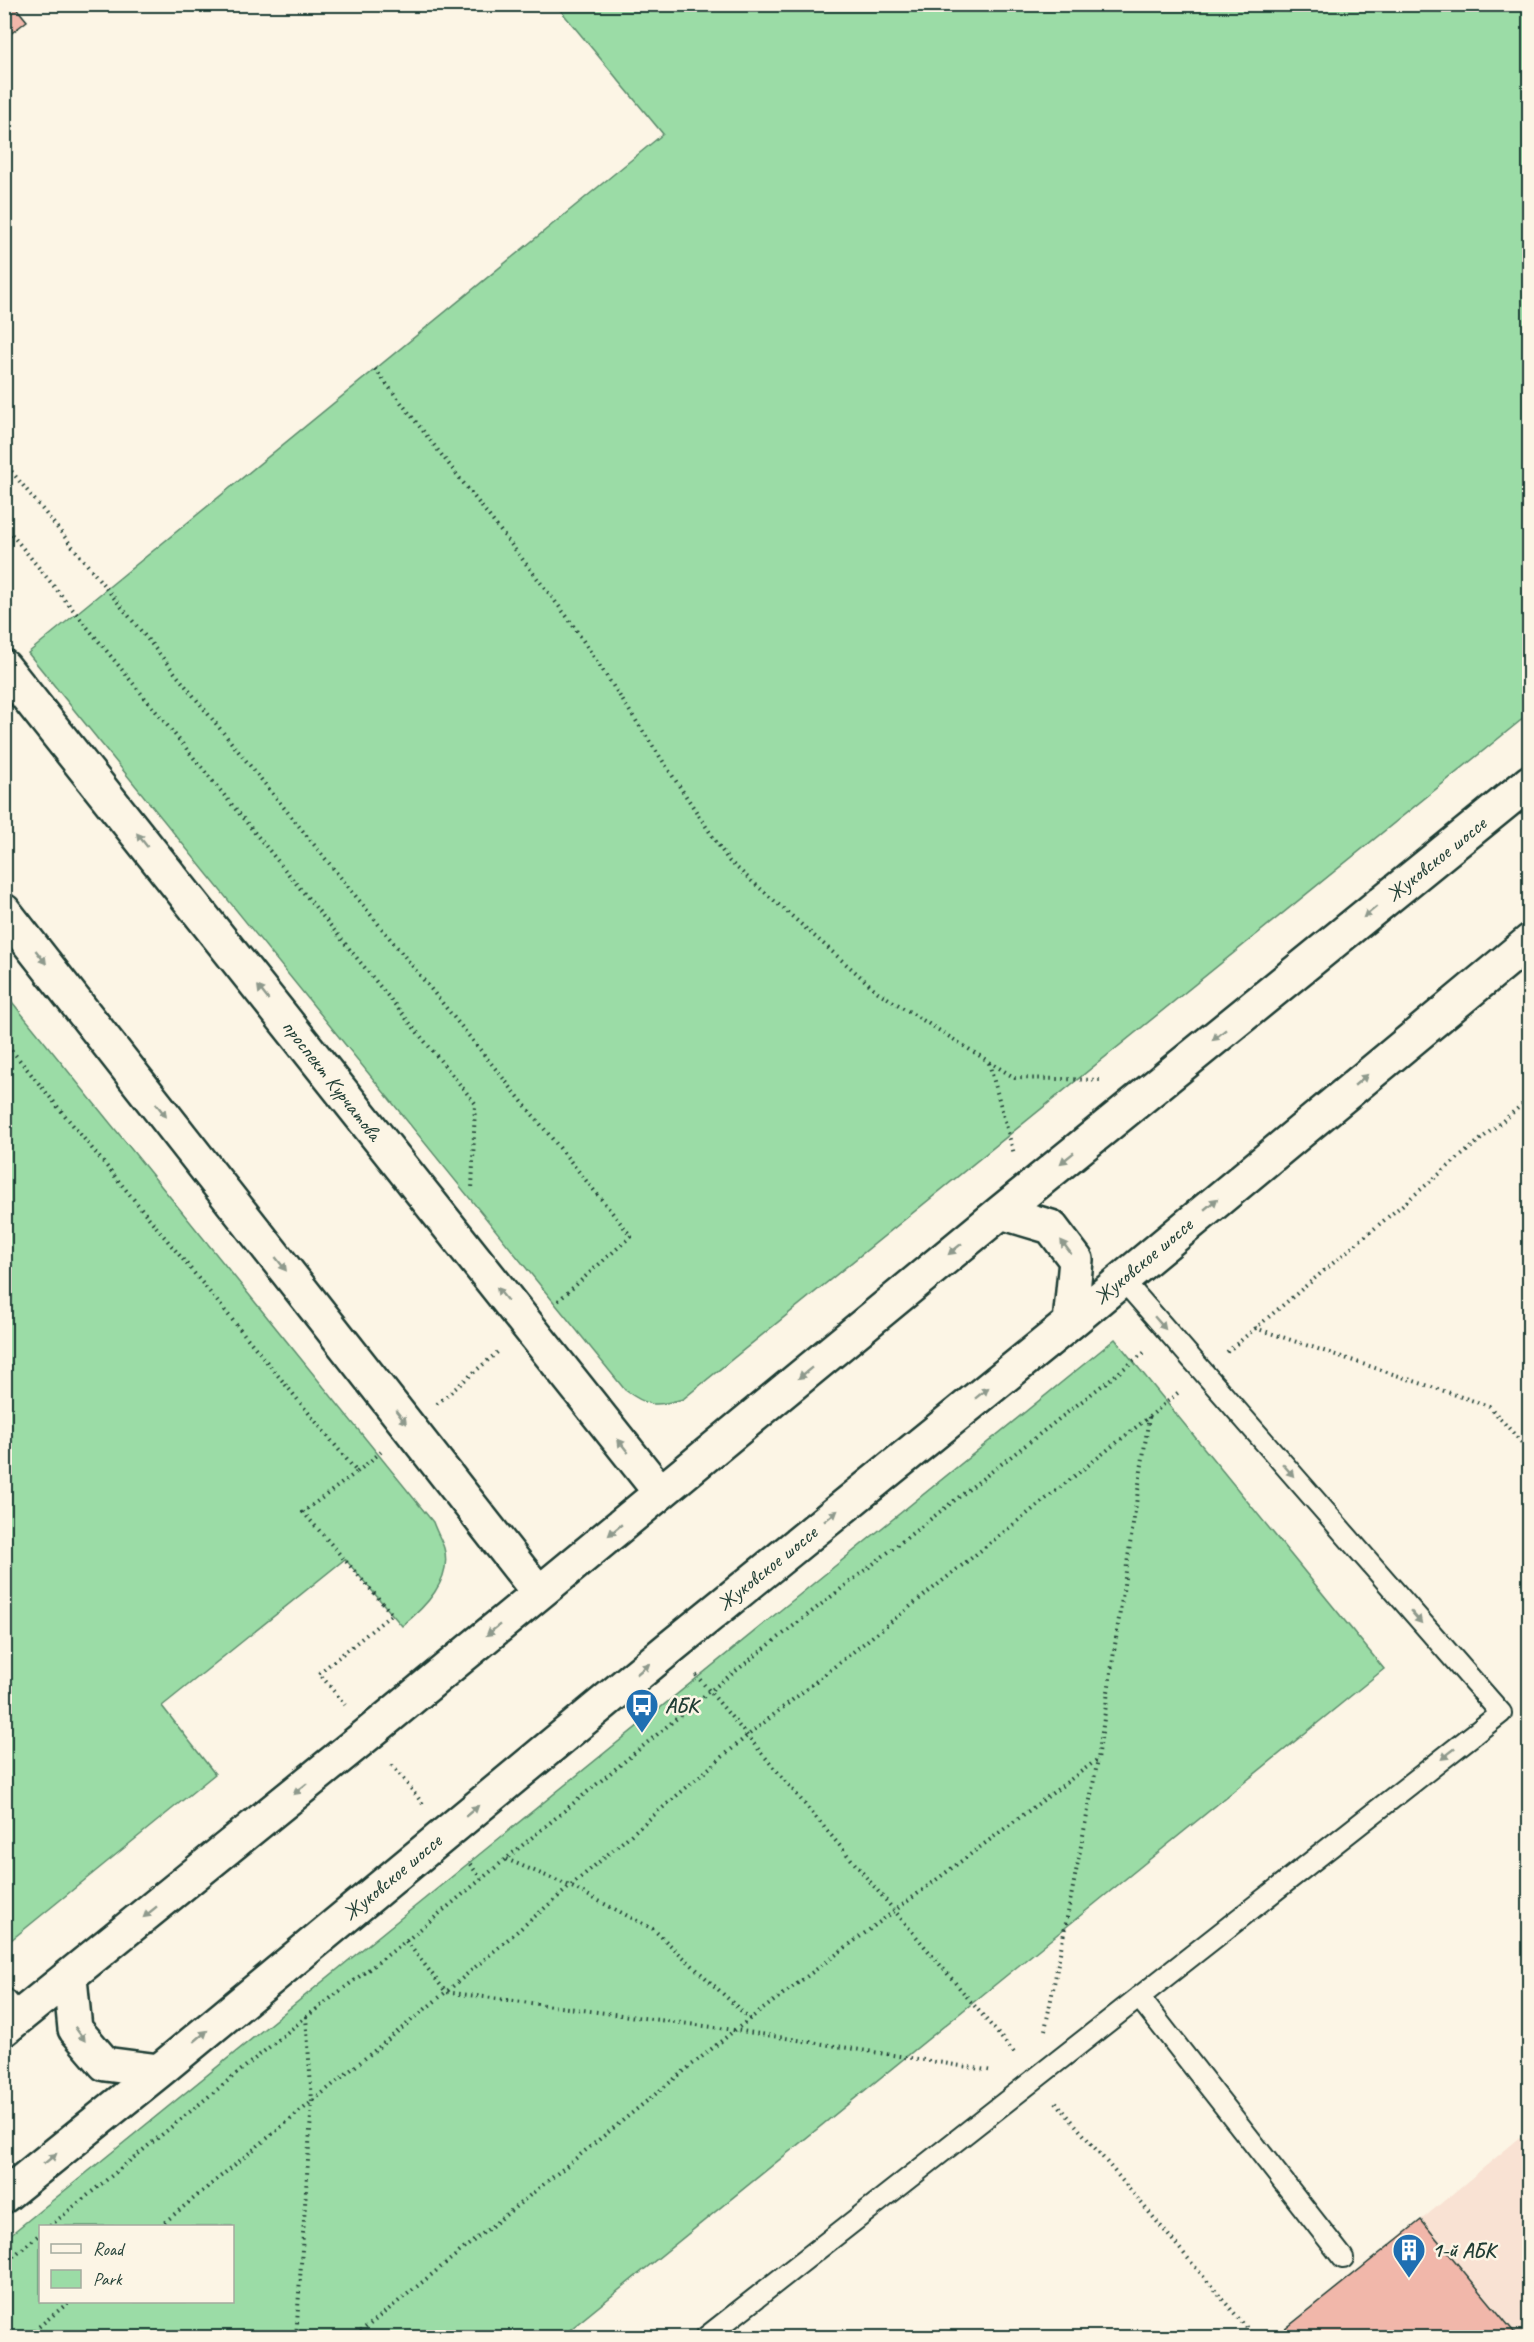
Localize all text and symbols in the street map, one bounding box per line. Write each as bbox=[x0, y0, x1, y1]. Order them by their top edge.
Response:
street label: Жуковское шоссе bbox=[1381, 810, 1492, 907]
one-way arrow bbox=[136, 832, 149, 848]
one-way arrow bbox=[1363, 905, 1378, 918]
one-way arrow bbox=[34, 949, 46, 964]
one-way arrow bbox=[257, 985, 270, 1001]
street label: проспект Курчатова bbox=[277, 1014, 389, 1148]
one-way arrow bbox=[1211, 1028, 1226, 1040]
one-way arrow bbox=[1353, 1074, 1368, 1087]
one-way arrow bbox=[154, 1103, 166, 1118]
one-way arrow bbox=[1059, 1151, 1075, 1164]
one-way arrow bbox=[1203, 1198, 1219, 1211]
street label: Жуковское шоссе bbox=[1088, 1211, 1199, 1310]
one-way arrow bbox=[1061, 1239, 1073, 1254]
one-way arrow bbox=[948, 1242, 963, 1254]
one-way arrow bbox=[275, 1256, 287, 1272]
one-way arrow bbox=[495, 1286, 508, 1302]
one-way arrow bbox=[1153, 1315, 1166, 1330]
one-way arrow bbox=[797, 1366, 813, 1379]
one-way arrow bbox=[975, 1388, 990, 1400]
one-way arrow bbox=[395, 1410, 407, 1425]
one-way arrow bbox=[618, 1439, 630, 1454]
one-way arrow bbox=[1281, 1462, 1294, 1477]
one-way arrow bbox=[823, 1510, 839, 1523]
street label: Жуковское шоссе bbox=[712, 1519, 823, 1616]
one-way arrow bbox=[607, 1523, 623, 1536]
one-way arrow bbox=[1409, 1609, 1422, 1624]
one-way arrow bbox=[486, 1624, 501, 1636]
one-way arrow bbox=[635, 1663, 650, 1676]
bus stop icon: АБК bbox=[624, 1687, 660, 1734]
place label: АБК bbox=[665, 1692, 702, 1718]
one-way arrow bbox=[1441, 1748, 1456, 1760]
one-way arrow bbox=[293, 1782, 308, 1794]
one-way arrow bbox=[464, 1804, 480, 1817]
street label: Жуковское шоссе bbox=[337, 1827, 448, 1926]
one-way arrow bbox=[142, 1906, 157, 1918]
one-way arrow bbox=[74, 2026, 86, 2042]
one-way arrow bbox=[193, 2030, 208, 2043]
one-way arrow bbox=[42, 2153, 58, 2166]
legend bbox=[39, 2225, 234, 2303]
building icon: 1-й АБК bbox=[1391, 2232, 1427, 2279]
place label: 1-й АБК bbox=[1432, 2237, 1499, 2263]
text: Road bbox=[93, 2238, 126, 2260]
text: Park bbox=[93, 2268, 123, 2290]

